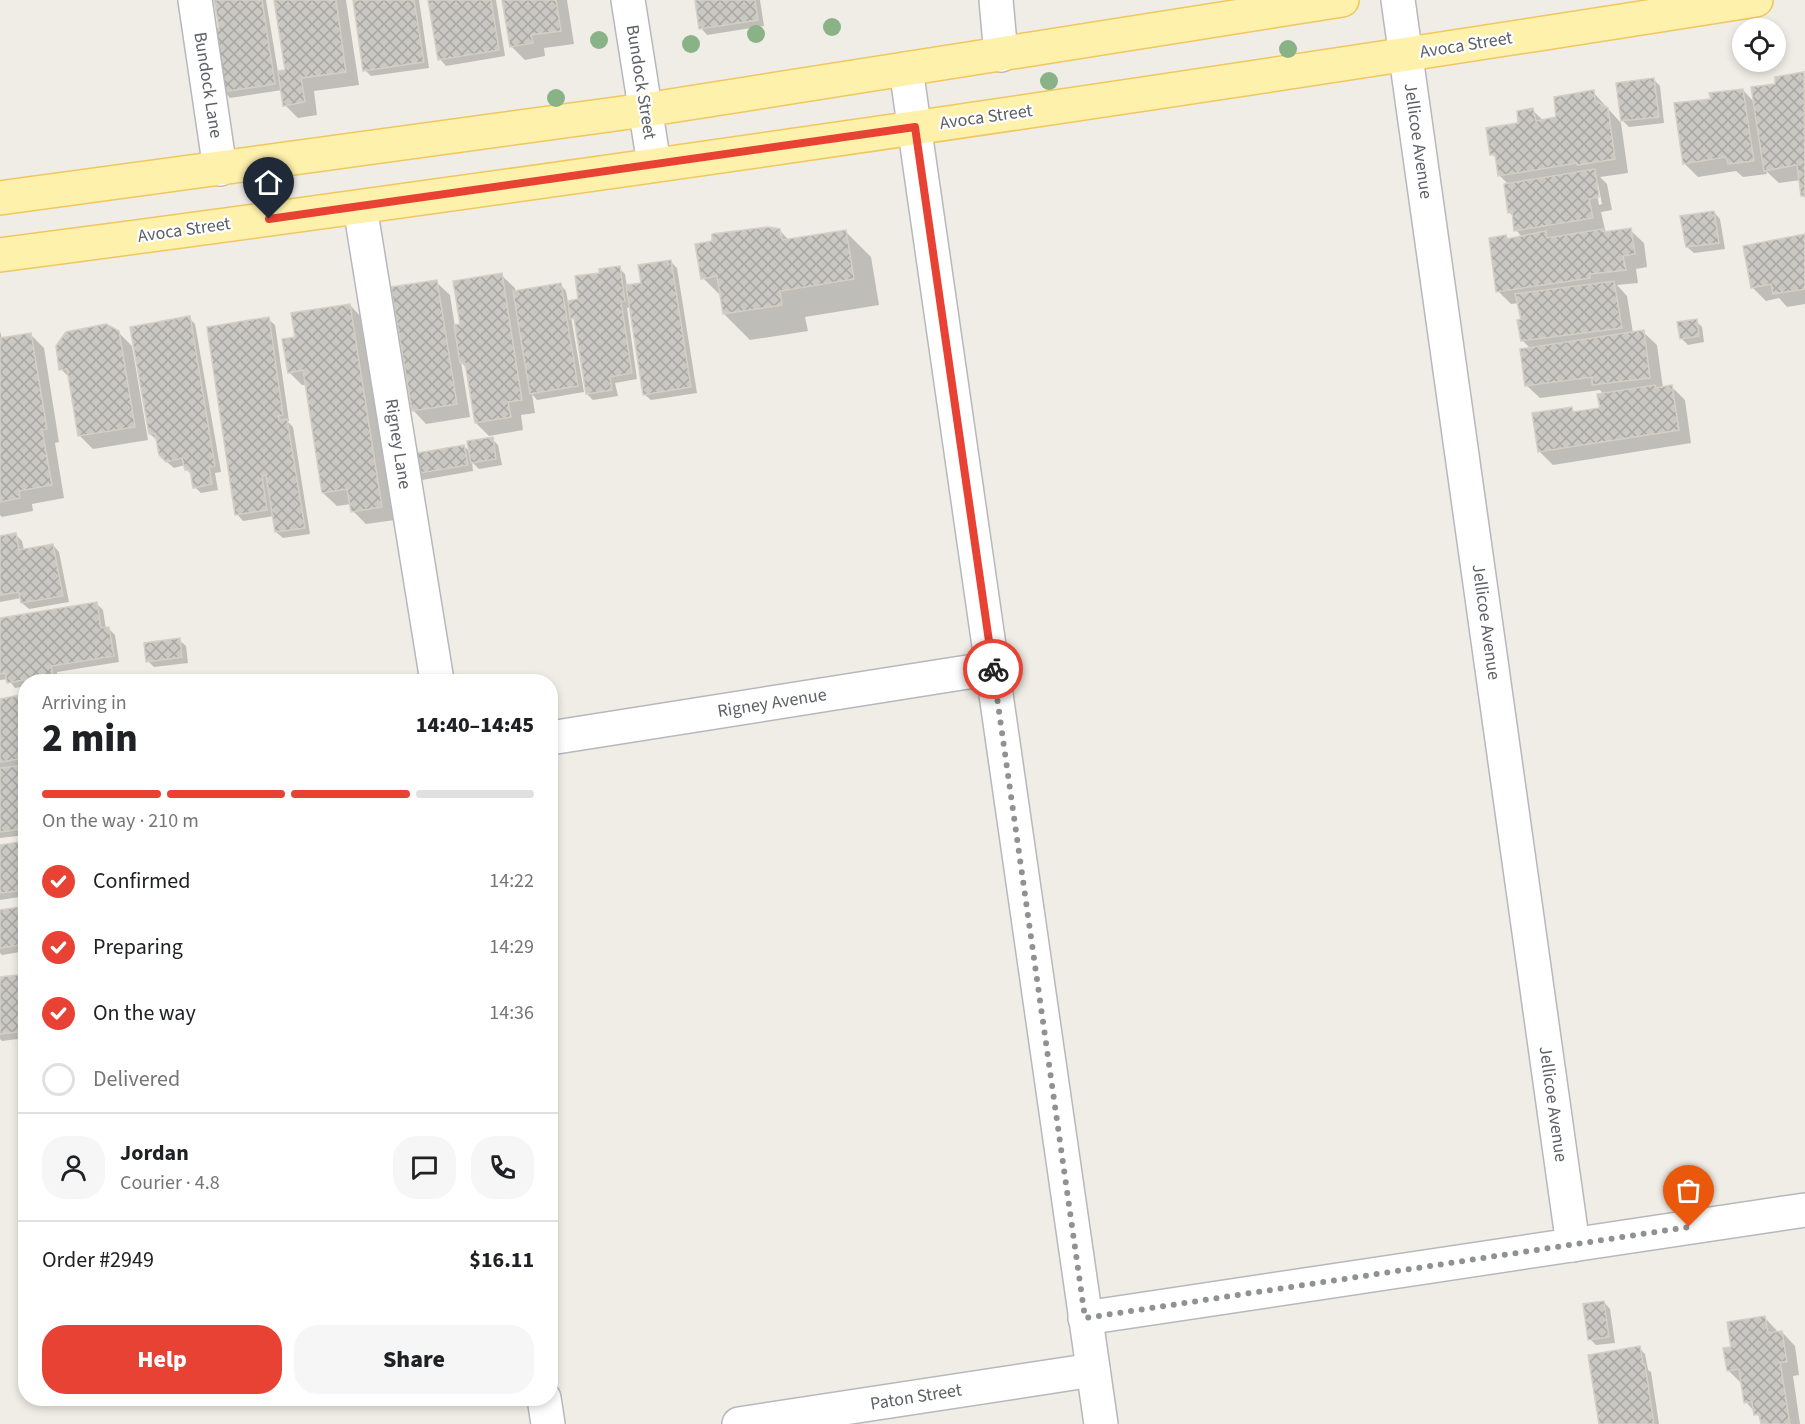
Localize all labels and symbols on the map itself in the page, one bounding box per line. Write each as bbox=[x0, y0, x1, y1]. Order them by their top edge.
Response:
street label: Bundock Street bbox=[620, 23, 662, 141]
street label: Avoca Street bbox=[1418, 25, 1514, 65]
street label: Bundock Lane bbox=[187, 30, 229, 140]
street label: Jellicoe Avenue bbox=[1397, 81, 1439, 201]
street label: Avoca Street bbox=[938, 98, 1034, 136]
pin bbox=[243, 157, 294, 219]
street label: Avoca Street bbox=[136, 211, 232, 249]
street label: Rigney Lane bbox=[379, 397, 417, 491]
street label: Jellicoe Avenue bbox=[1465, 562, 1507, 682]
courier bbox=[963, 639, 1023, 699]
street label: Rigney Avenue bbox=[716, 682, 828, 724]
street label: Jellicoe Avenue bbox=[1532, 1044, 1574, 1164]
pin bbox=[1663, 1165, 1714, 1227]
street label: Paton Street bbox=[868, 1377, 964, 1417]

